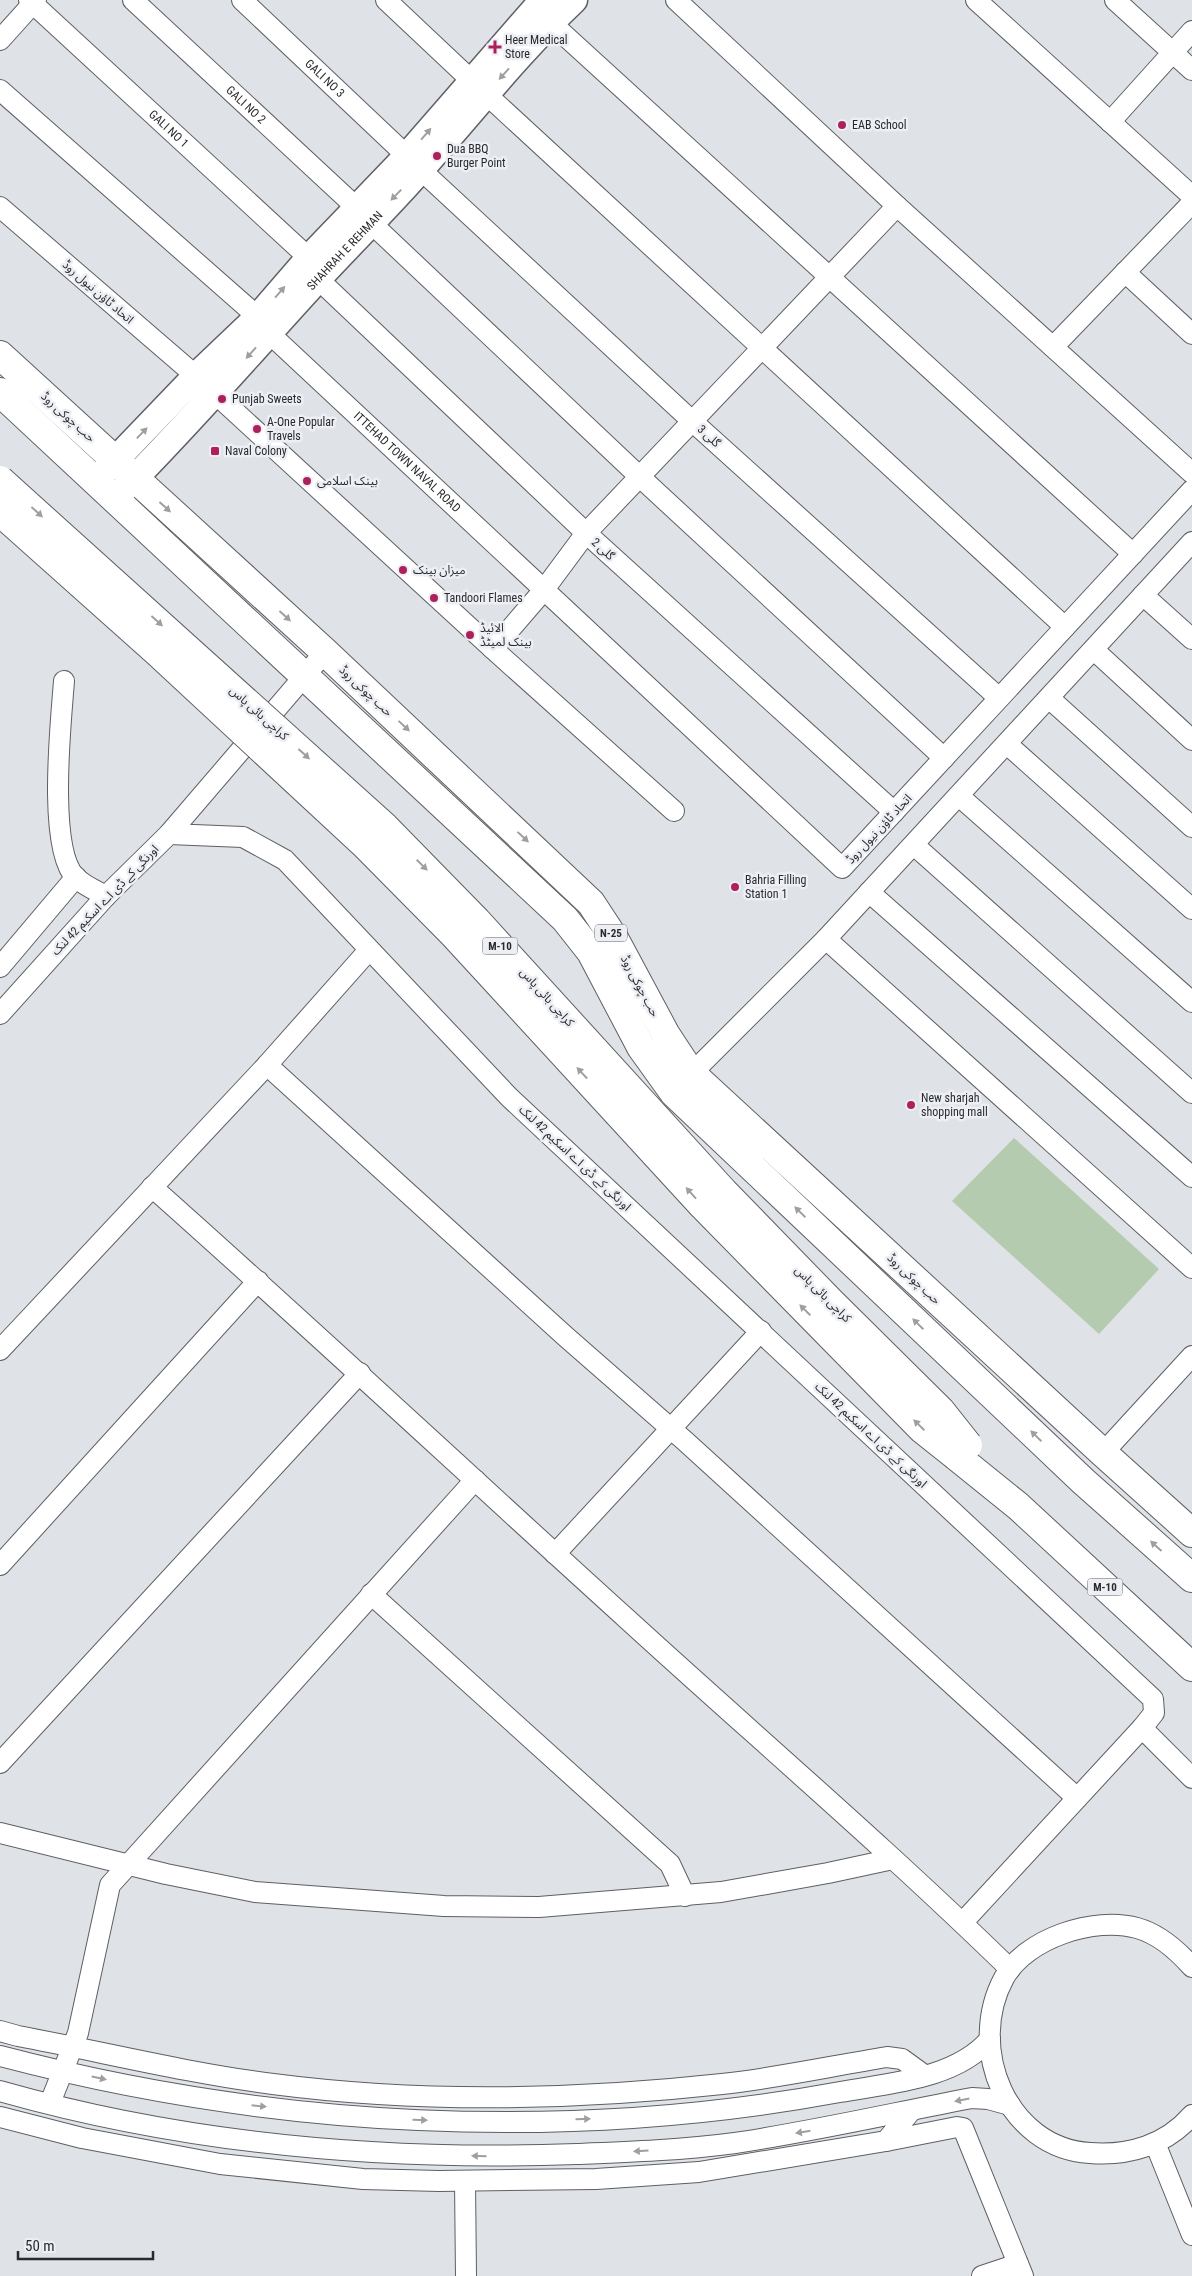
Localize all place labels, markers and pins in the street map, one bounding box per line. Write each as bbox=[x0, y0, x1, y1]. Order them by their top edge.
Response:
place label: Heer Medical Store bbox=[505, 33, 568, 61]
marker: Heer Medical Store bbox=[489, 41, 501, 53]
place label: EAB School bbox=[852, 118, 907, 132]
marker: EAB School bbox=[836, 119, 848, 131]
place label: Dua BBQ Burger Point bbox=[447, 142, 506, 170]
marker: Dua BBQ Burger Point bbox=[431, 150, 443, 162]
place label: Punjab Sweets bbox=[232, 392, 302, 406]
marker: Punjab Sweets bbox=[216, 393, 228, 405]
place label: A-One Popular Travels bbox=[267, 415, 335, 443]
marker: A-One Popular Travels bbox=[251, 423, 263, 435]
place label: Naval Colony bbox=[225, 444, 287, 458]
marker: Naval Colony bbox=[209, 445, 221, 457]
place label: بینک اسلامی bbox=[317, 474, 378, 488]
marker: بینک اسلامی bbox=[301, 475, 313, 487]
place label: میزان بینک bbox=[413, 563, 466, 577]
marker: میزان بینک bbox=[397, 564, 409, 576]
place label: Tandoori Flames bbox=[444, 591, 523, 605]
marker: Tandoori Flames bbox=[428, 592, 440, 604]
place label: الائیڈ بینک لمیٹڈ bbox=[480, 621, 532, 649]
marker: الائیڈ بینک لمیٹڈ bbox=[464, 629, 476, 641]
place label: Bahria Filling Station 1 bbox=[745, 873, 807, 901]
marker: Bahria Filling Station 1 bbox=[729, 881, 741, 893]
place label: New sharjah shopping mall bbox=[921, 1091, 988, 1119]
marker: New sharjah shopping mall bbox=[905, 1099, 917, 1111]

